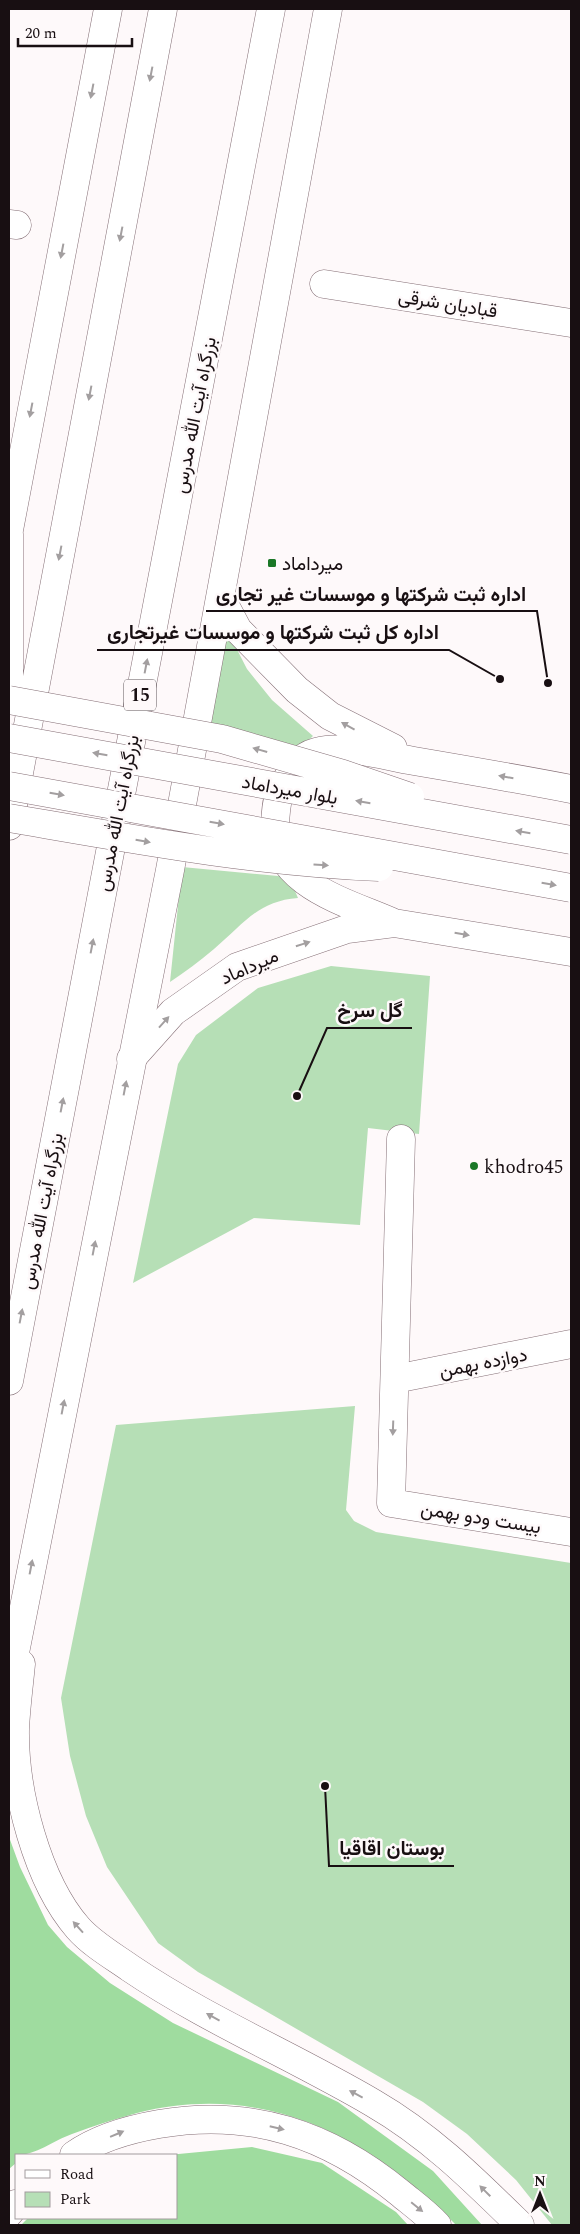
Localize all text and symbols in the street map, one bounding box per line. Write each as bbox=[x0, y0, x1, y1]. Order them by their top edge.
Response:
scale bar bbox=[18, 15, 131, 47]
text: 20 m bbox=[25, 22, 57, 45]
one-way arrow bbox=[146, 66, 154, 82]
one-way arrow bbox=[88, 83, 96, 99]
one-way arrow bbox=[116, 226, 124, 242]
one-way arrow bbox=[57, 243, 65, 259]
street label: قبادیان شرقی bbox=[396, 282, 499, 327]
street label: بزرگراه آیت الله مدرس bbox=[166, 334, 225, 496]
one-way arrow bbox=[86, 386, 94, 402]
one-way arrow bbox=[27, 403, 35, 419]
one-way arrow bbox=[56, 545, 64, 561]
place label: میرداماد bbox=[282, 550, 343, 579]
marker: میرداماد bbox=[266, 557, 278, 569]
callout: اداره ثبت شرکتها و موسسات غیر تجاری bbox=[206, 576, 537, 611]
text: اداره ثبت شرکتها و موسسات غیر تجاری bbox=[216, 580, 526, 610]
callout: اداره کل ثبت شرکتها و موسسات غیرتجاری bbox=[97, 615, 449, 650]
text: اداره کل ثبت شرکتها و موسسات غیرتجاری bbox=[107, 618, 439, 648]
one-way arrow bbox=[142, 657, 150, 673]
road number: 15 bbox=[124, 680, 156, 710]
one-way arrow bbox=[341, 722, 356, 730]
street label: بزرگراه آیت الله مدرس bbox=[89, 732, 148, 894]
one-way arrow bbox=[253, 746, 268, 754]
one-way arrow bbox=[92, 750, 108, 758]
street label: بلوار میرداماد bbox=[239, 768, 340, 813]
one-way arrow bbox=[498, 773, 514, 781]
one-way arrow bbox=[49, 791, 65, 799]
one-way arrow bbox=[355, 798, 371, 806]
one-way arrow bbox=[209, 820, 225, 828]
one-way arrow bbox=[515, 827, 531, 835]
one-way arrow bbox=[135, 838, 151, 846]
one-way arrow bbox=[314, 861, 330, 869]
one-way arrow bbox=[541, 880, 557, 888]
one-way arrow bbox=[454, 930, 470, 938]
one-way arrow bbox=[88, 938, 96, 953]
one-way arrow bbox=[296, 940, 311, 947]
street label: میرداماد bbox=[216, 942, 283, 993]
callout: گل سرخ bbox=[327, 993, 412, 1028]
text: گل سرخ bbox=[337, 996, 403, 1026]
one-way arrow bbox=[158, 1016, 169, 1029]
one-way arrow bbox=[122, 1080, 130, 1096]
one-way arrow bbox=[58, 1097, 66, 1113]
street label: بزرگراه آیت الله مدرس bbox=[13, 1130, 72, 1292]
place label: khodro45 bbox=[484, 1153, 563, 1182]
marker: khodro45 bbox=[468, 1160, 480, 1172]
one-way arrow bbox=[90, 1240, 98, 1255]
one-way arrow bbox=[18, 1308, 26, 1324]
street label: دوازده بهمن bbox=[437, 1341, 530, 1386]
one-way arrow bbox=[59, 1399, 67, 1415]
one-way arrow bbox=[389, 1420, 397, 1436]
street label: بیست ودو بهمن bbox=[419, 1495, 543, 1542]
one-way arrow bbox=[28, 1558, 36, 1574]
callout: بوستان اقاقیا bbox=[329, 1831, 454, 1866]
text: بوستان اقاقیا bbox=[339, 1834, 445, 1864]
one-way arrow bbox=[72, 1922, 84, 1934]
one-way arrow bbox=[206, 2012, 220, 2021]
one-way arrow bbox=[349, 2090, 363, 2098]
one-way arrow bbox=[270, 2124, 285, 2132]
one-way arrow bbox=[110, 2130, 125, 2138]
legend bbox=[15, 2154, 178, 2219]
text: Road bbox=[60, 2163, 94, 2186]
north arrow bbox=[515, 2169, 565, 2219]
text: N bbox=[534, 2171, 546, 2192]
one-way arrow bbox=[479, 2185, 491, 2197]
text: Park bbox=[60, 2188, 91, 2211]
one-way arrow bbox=[410, 2202, 423, 2213]

